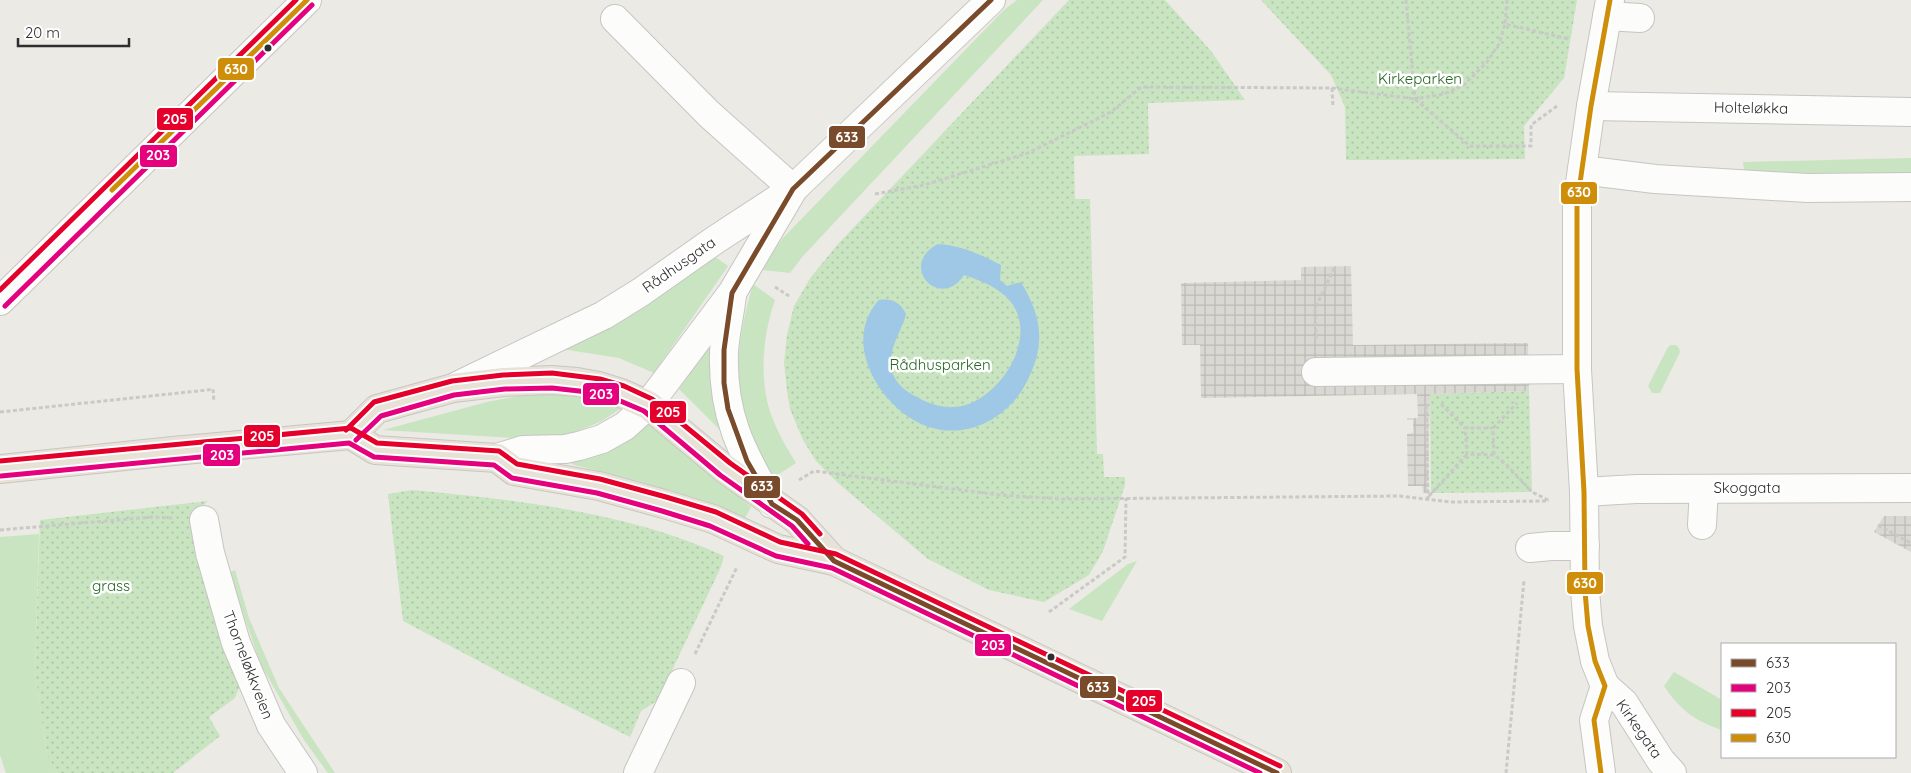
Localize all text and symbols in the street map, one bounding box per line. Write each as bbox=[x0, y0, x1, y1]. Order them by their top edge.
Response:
scale bar bbox=[18, 15, 129, 47]
text: 20 m bbox=[25, 23, 60, 42]
unlabelled marker bbox=[263, 43, 273, 53]
line badge: 630 bbox=[217, 57, 255, 81]
text: 630 bbox=[224, 60, 248, 78]
park label: Kirkeparken bbox=[1378, 69, 1462, 88]
street label: Holteløkka bbox=[1714, 97, 1788, 118]
line badge: 205 bbox=[156, 107, 194, 131]
text: 205 bbox=[163, 110, 187, 128]
line badge: 633 bbox=[828, 125, 866, 149]
text: 633 bbox=[836, 128, 858, 146]
line badge: 203 bbox=[139, 144, 178, 168]
text: 203 bbox=[146, 146, 170, 164]
line badge: 630 bbox=[1560, 181, 1598, 205]
text: 630 bbox=[1567, 183, 1591, 201]
street label: Rådhusgata bbox=[638, 232, 719, 297]
park label: Rådhusparken bbox=[889, 355, 991, 374]
line badge: 203 bbox=[582, 382, 620, 406]
text: 203 bbox=[589, 385, 613, 403]
line badge: 205 bbox=[649, 400, 687, 424]
text: 205 bbox=[656, 403, 680, 421]
line badge: 205 bbox=[243, 424, 281, 448]
text: 205 bbox=[250, 427, 274, 445]
line badge: 203 bbox=[202, 443, 241, 467]
text: 203 bbox=[210, 446, 234, 464]
line badge: 633 bbox=[743, 475, 781, 499]
text: 633 bbox=[751, 477, 773, 495]
street label: Skoggata bbox=[1713, 478, 1781, 497]
line badge: 630 bbox=[1566, 571, 1604, 595]
text: 630 bbox=[1573, 574, 1597, 592]
park label: grass bbox=[92, 576, 130, 595]
street label: Thorneløkkveien bbox=[219, 608, 278, 722]
line badge: 203 bbox=[974, 633, 1012, 657]
text: 203 bbox=[981, 636, 1005, 654]
legend bbox=[1721, 643, 1896, 758]
unlabelled marker bbox=[1046, 652, 1056, 662]
text: 633 bbox=[1766, 653, 1790, 672]
line badge: 633 bbox=[1079, 675, 1117, 699]
text: 633 bbox=[1087, 678, 1109, 696]
text: 203 bbox=[1766, 678, 1791, 697]
line badge: 205 bbox=[1125, 689, 1163, 713]
text: 205 bbox=[1132, 692, 1156, 710]
street label: Kirkegata bbox=[1612, 696, 1667, 762]
text: 205 bbox=[1766, 703, 1791, 722]
text: 630 bbox=[1766, 728, 1791, 747]

